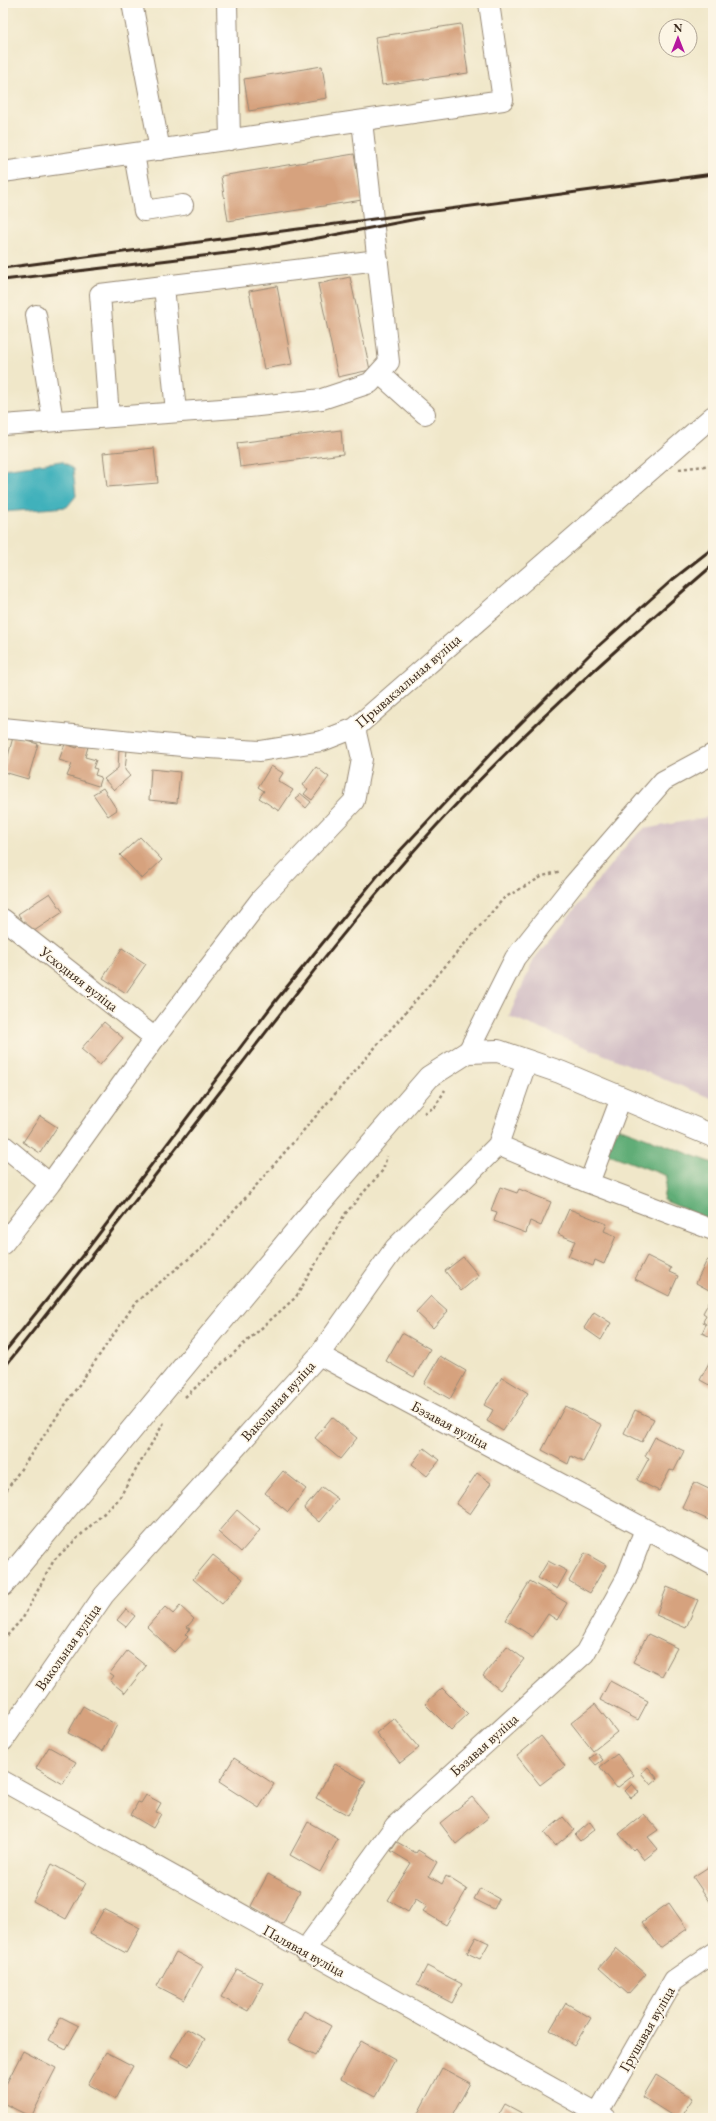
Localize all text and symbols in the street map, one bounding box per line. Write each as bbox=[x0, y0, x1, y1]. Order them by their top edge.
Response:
north arrow bbox=[658, 18, 698, 58]
text: N bbox=[674, 21, 683, 35]
street label: Прывакзальная вуліца bbox=[351, 630, 464, 732]
street label: Усходняя вуліца bbox=[35, 941, 123, 1015]
street label: Вакольная вуліца bbox=[236, 1356, 319, 1445]
street label: Бэзавая вуліца bbox=[408, 1396, 492, 1453]
street label: Вакольная вуліца bbox=[31, 1599, 105, 1694]
street label: Бэзавая вуліца bbox=[446, 1709, 522, 1780]
street label: Палявая вуліца bbox=[260, 1920, 349, 1981]
street label: Грушавая вуліца bbox=[614, 1983, 679, 2075]

